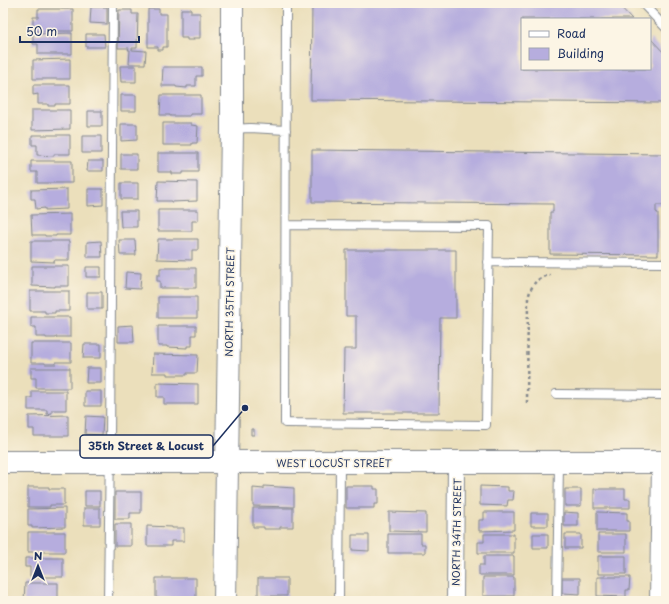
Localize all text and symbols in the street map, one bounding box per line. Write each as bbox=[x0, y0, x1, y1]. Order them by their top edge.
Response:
scale bar bbox=[20, 18, 139, 44]
legend bbox=[521, 18, 651, 70]
text: 50 m bbox=[26, 22, 57, 40]
text: Road bbox=[557, 24, 586, 42]
text: Building bbox=[557, 44, 604, 62]
street label: NORTH 35TH STREET bbox=[221, 247, 237, 357]
callout: 35th Street & Locust bbox=[80, 435, 213, 458]
text: 35th Street & Locust bbox=[88, 437, 204, 454]
street label: WEST LOCUST STREET bbox=[276, 455, 392, 470]
street label: NORTH 34TH STREET bbox=[448, 478, 464, 586]
north arrow bbox=[18, 546, 58, 586]
text: N bbox=[34, 547, 43, 564]

